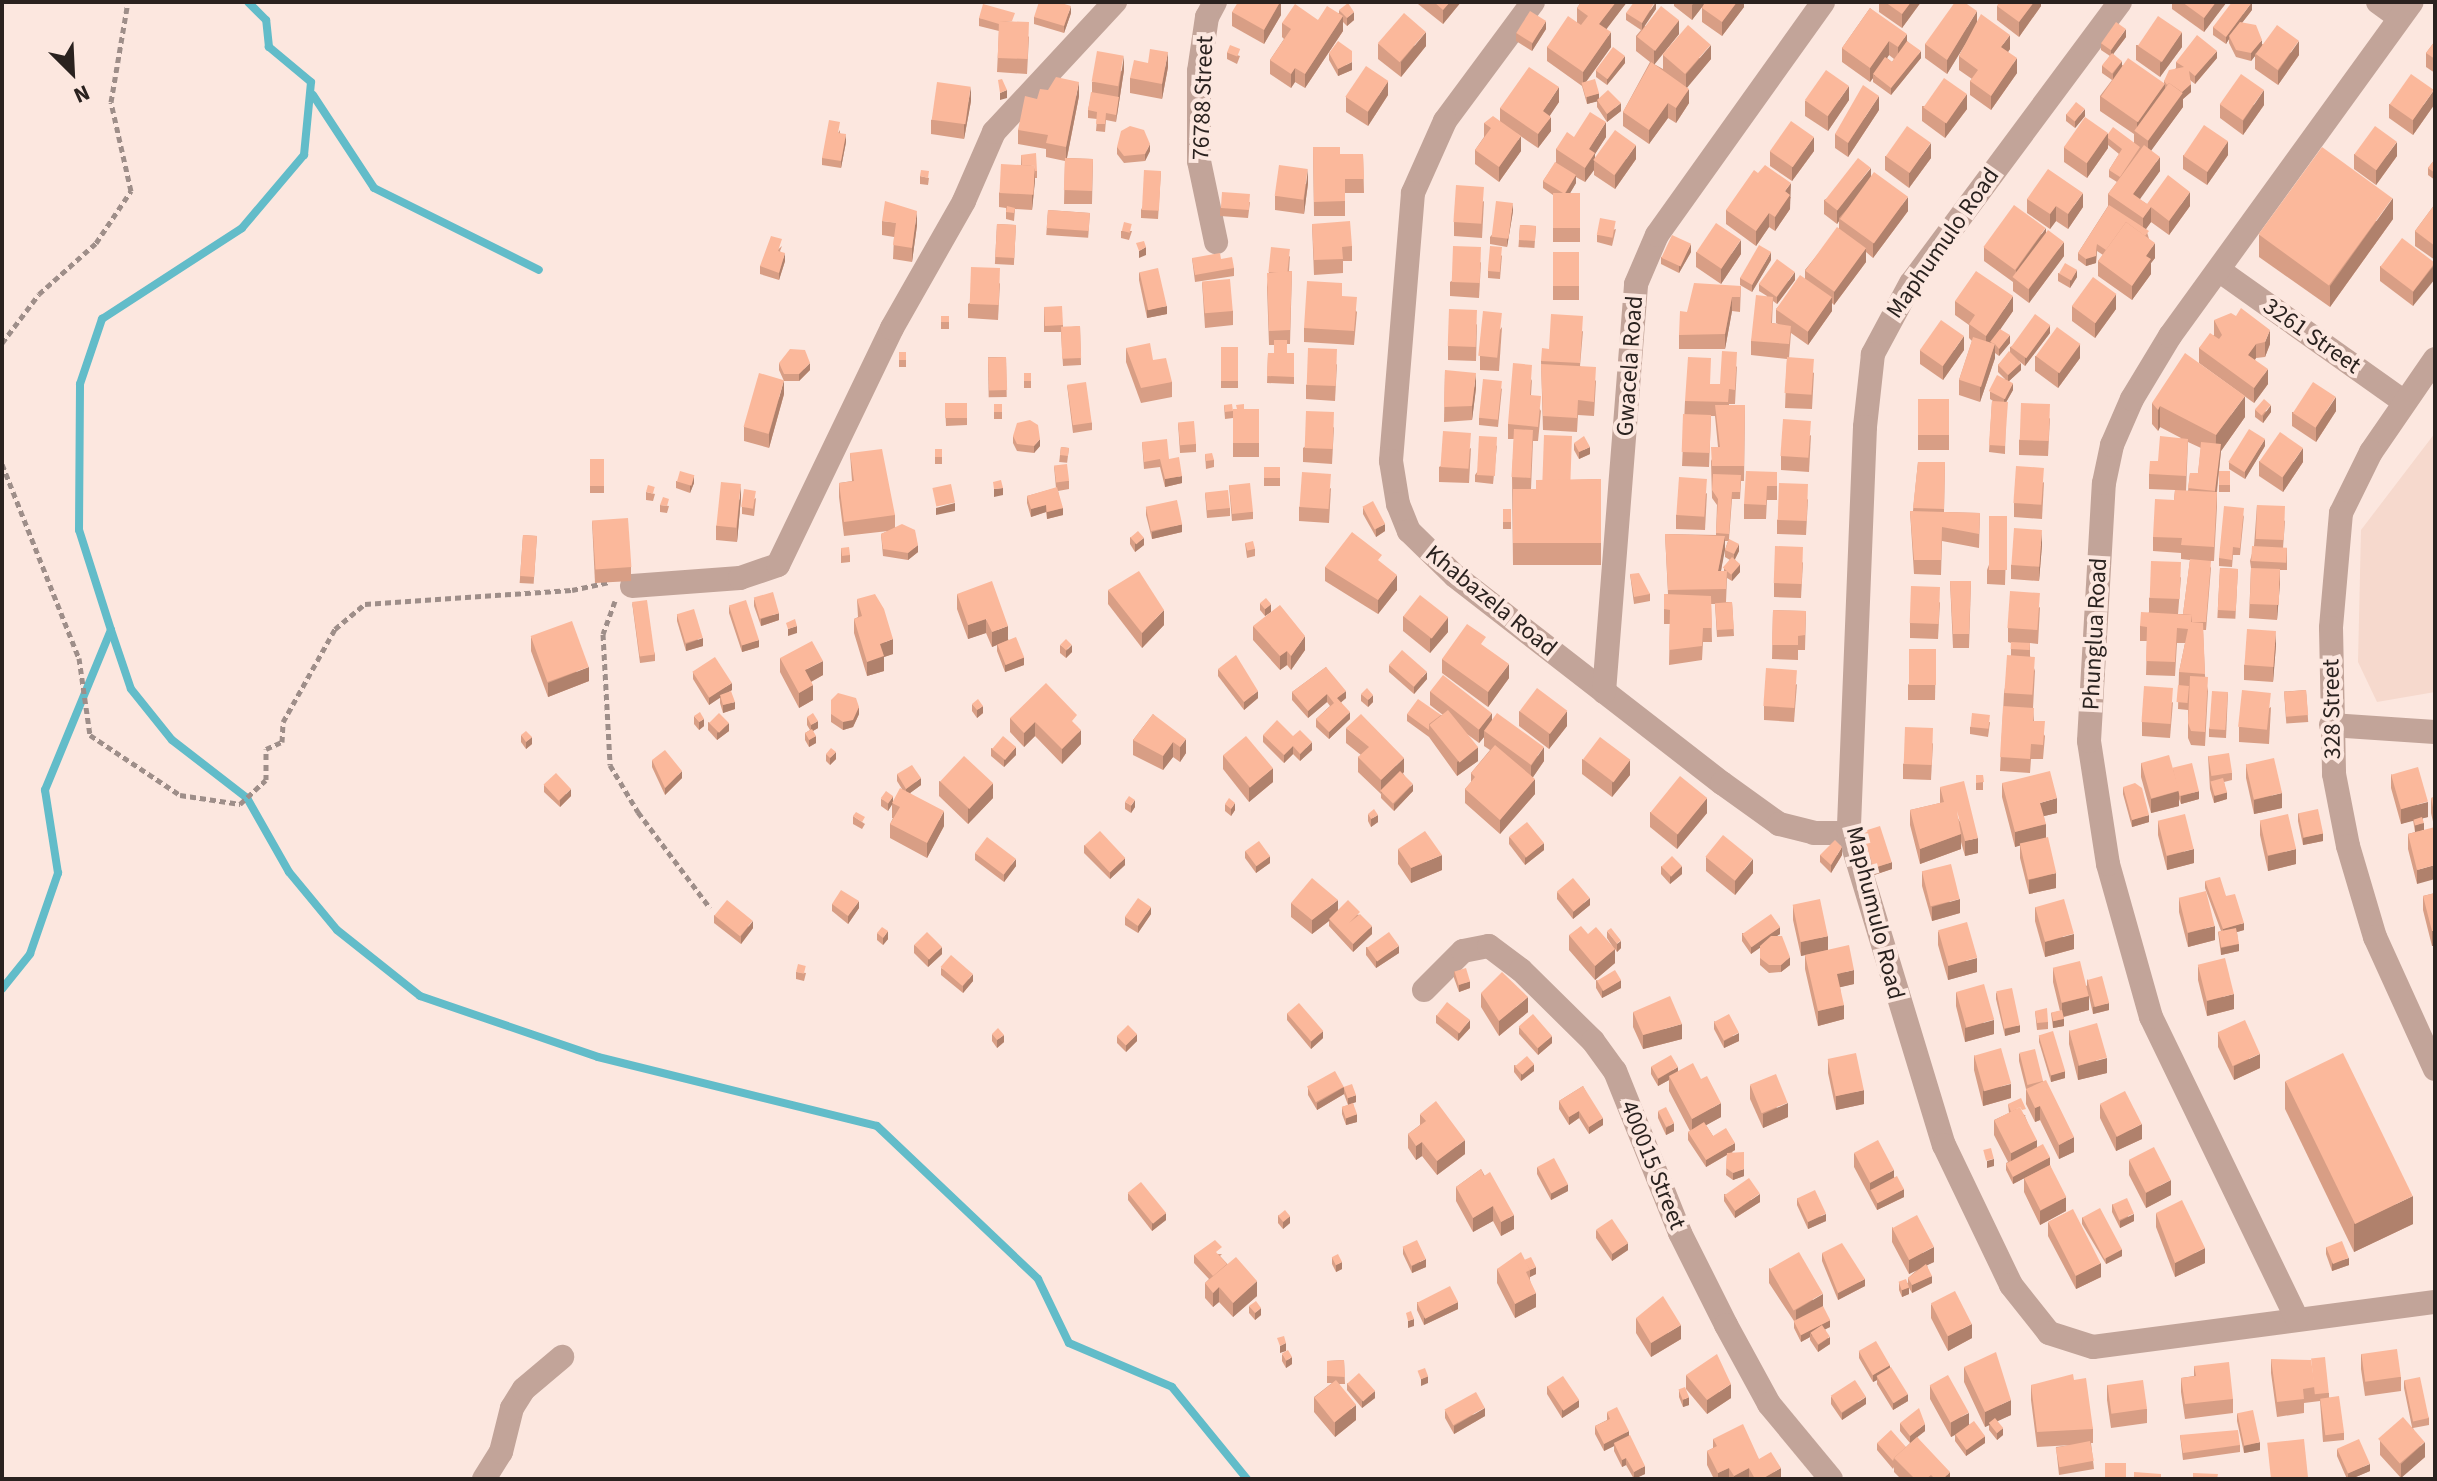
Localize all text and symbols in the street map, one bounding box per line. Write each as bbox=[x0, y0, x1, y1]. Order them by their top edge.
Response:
north arrow bbox=[32, 32, 112, 112]
street label: 76788 Street bbox=[1186, 35, 1220, 161]
text: N bbox=[69, 76, 95, 112]
street label: Maphumulo Road bbox=[1880, 162, 2006, 324]
street label: 3261 Street bbox=[2258, 292, 2366, 380]
street label: Gwacela Road bbox=[1611, 295, 1649, 437]
street label: Khabazela Road bbox=[1420, 539, 1562, 663]
street label: Phunglua Road bbox=[2077, 557, 2113, 711]
street label: 328 Street bbox=[2317, 658, 2347, 760]
street label: Maphumulo Road bbox=[1840, 823, 1910, 1003]
street label: 400015 Street bbox=[1614, 1096, 1692, 1234]

